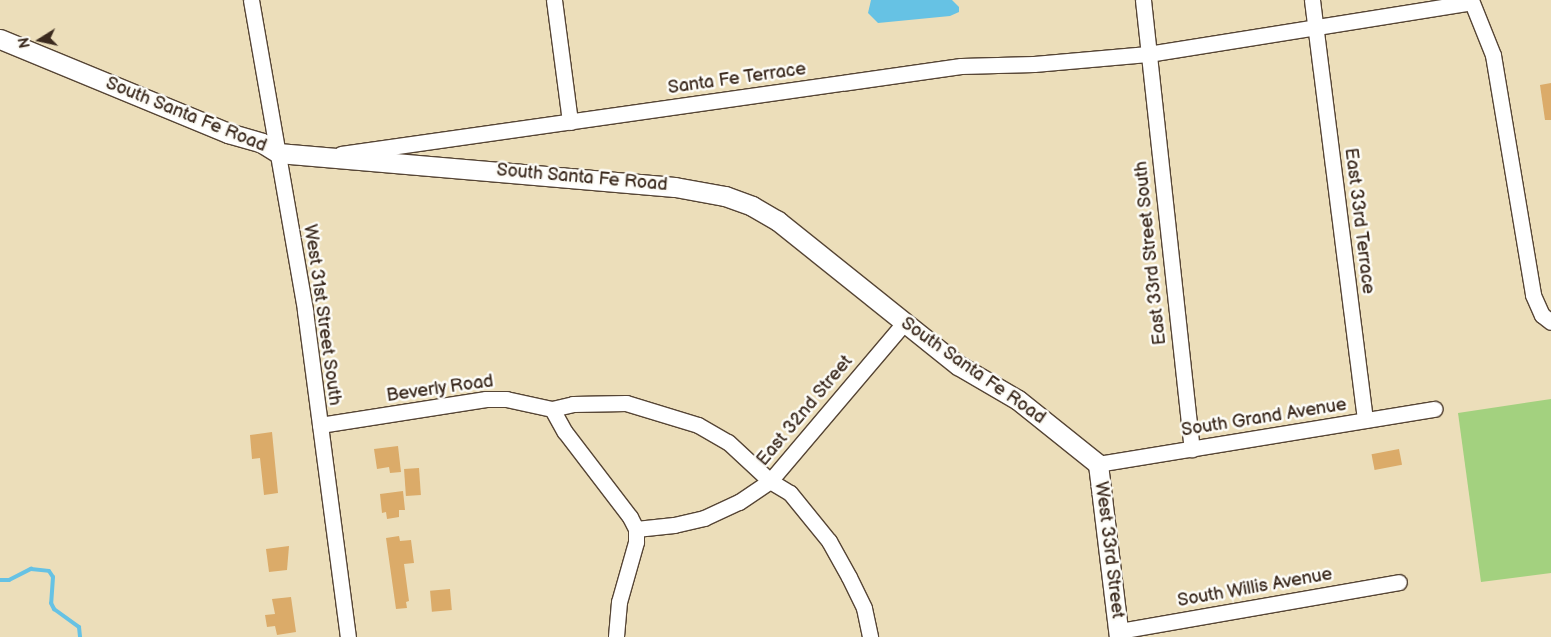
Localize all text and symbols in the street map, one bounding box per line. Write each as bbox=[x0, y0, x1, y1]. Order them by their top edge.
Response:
north arrow bbox=[15, 15, 65, 65]
text: N bbox=[15, 36, 34, 49]
street label: Santa Fe Terrace bbox=[666, 59, 808, 99]
street label: South Santa Fe Road bbox=[102, 73, 270, 157]
street label: East 33rd Terrace bbox=[1339, 146, 1379, 296]
street label: South Santa Fe Road bbox=[495, 160, 669, 196]
street label: East 33rd Street South bbox=[1131, 160, 1171, 346]
street label: West 31st Street South bbox=[299, 223, 345, 407]
street label: South Santa Fe Road bbox=[896, 313, 1050, 429]
street label: East 32nd Street bbox=[752, 351, 858, 471]
street label: Beverly Road bbox=[384, 371, 496, 407]
street label: South Grand Avenue bbox=[1180, 394, 1348, 442]
street label: West 33rd Street bbox=[1090, 480, 1128, 620]
street label: South Willis Avenue bbox=[1176, 564, 1334, 612]

